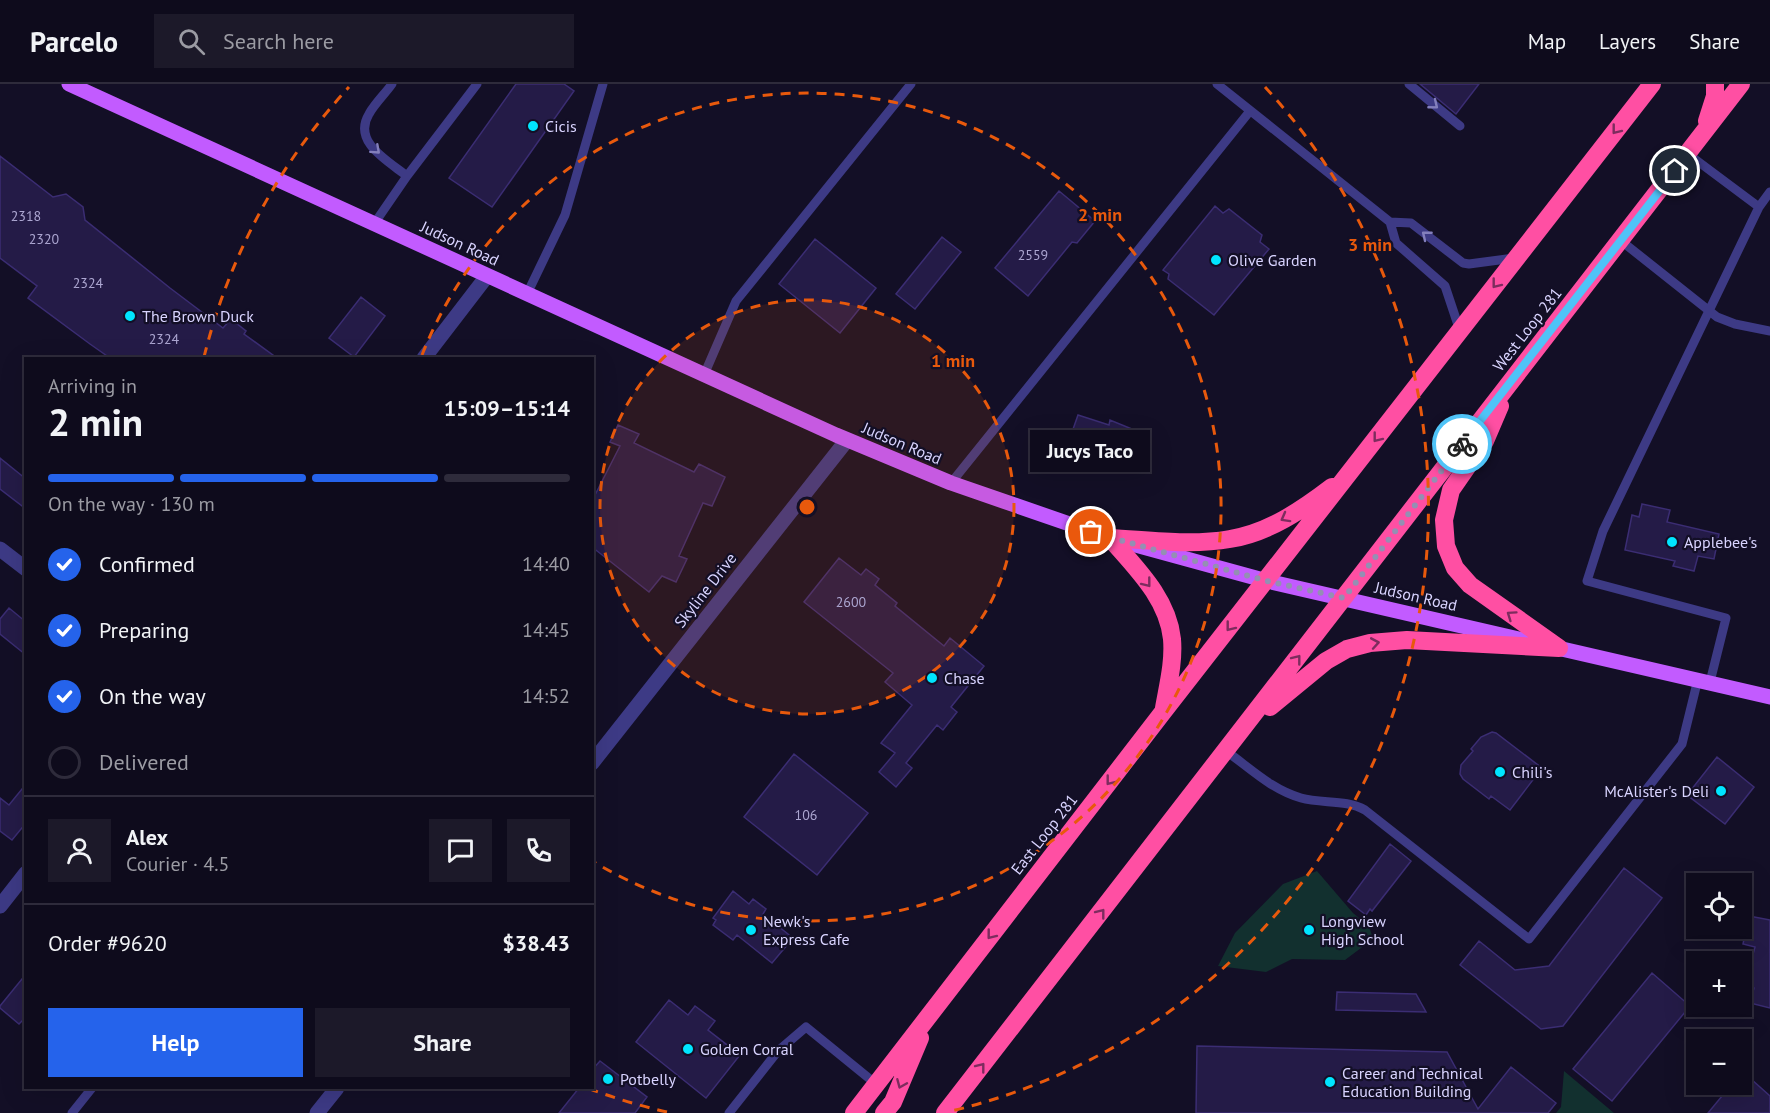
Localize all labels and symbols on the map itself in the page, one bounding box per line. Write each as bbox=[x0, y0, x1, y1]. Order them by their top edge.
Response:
one-way arrow bbox=[1428, 97, 1439, 108]
place label: Cicis bbox=[545, 116, 577, 136]
marker: Cicis bbox=[526, 119, 540, 133]
one-way arrow bbox=[1612, 124, 1623, 135]
one-way arrow bbox=[369, 143, 379, 154]
pin bbox=[1649, 145, 1700, 196]
text: 2 min bbox=[1078, 203, 1122, 226]
house number: 2318 bbox=[11, 207, 41, 225]
street label: Judson Road bbox=[417, 216, 502, 270]
house number: 2320 bbox=[29, 230, 60, 248]
one-way arrow bbox=[1422, 231, 1433, 242]
text: 3 min bbox=[1348, 233, 1392, 256]
house number: 2559 bbox=[1018, 246, 1048, 264]
place label: Olive Garden bbox=[1228, 250, 1317, 270]
marker: Olive Garden bbox=[1209, 253, 1223, 267]
house number: 2324 bbox=[73, 274, 104, 292]
one-way arrow bbox=[1493, 278, 1504, 289]
street label: West Loop 281 bbox=[1488, 283, 1566, 375]
place label: The Brown Duck bbox=[142, 306, 254, 326]
marker: The Brown Duck bbox=[123, 309, 137, 323]
house number: 2324 bbox=[149, 330, 180, 348]
text: 1 min bbox=[931, 349, 975, 372]
courier bbox=[1432, 414, 1492, 474]
street label: Judson Road bbox=[858, 417, 945, 469]
callout: Jucys Taco bbox=[1031, 430, 1151, 472]
one-way arrow bbox=[1373, 431, 1384, 442]
centre of rings bbox=[797, 497, 817, 517]
pin bbox=[1065, 506, 1116, 557]
one-way arrow bbox=[1281, 511, 1291, 522]
place label: Applebee's bbox=[1684, 532, 1757, 552]
marker: Applebee's bbox=[1665, 535, 1679, 549]
street label: Skyline Drive bbox=[670, 549, 740, 631]
one-way arrow bbox=[1140, 576, 1151, 587]
street label: Judson Road bbox=[1372, 577, 1459, 615]
house number: 2600 bbox=[836, 593, 867, 611]
one-way arrow bbox=[1507, 611, 1518, 622]
one-way arrow bbox=[1227, 620, 1238, 631]
one-way arrow bbox=[1371, 637, 1380, 649]
one-way arrow bbox=[1290, 655, 1301, 666]
place label: Chase bbox=[944, 668, 985, 688]
marker: Chase bbox=[925, 671, 939, 685]
place label: Chili's bbox=[1512, 762, 1553, 782]
marker: Chili's bbox=[1493, 765, 1507, 779]
one-way arrow bbox=[1107, 774, 1118, 785]
place label: McAlister's Deli bbox=[1604, 781, 1709, 801]
marker: McAlister's Deli bbox=[1714, 784, 1728, 798]
street label: East Loop 281 bbox=[1006, 790, 1082, 878]
house number: 106 bbox=[795, 806, 817, 824]
one-way arrow bbox=[1093, 908, 1104, 919]
place label: Newk's Express Cafe bbox=[763, 911, 850, 949]
place label: Longview High School bbox=[1321, 911, 1404, 949]
marker: Newk's Express Cafe bbox=[744, 923, 758, 937]
marker: Longview High School bbox=[1302, 923, 1316, 937]
one-way arrow bbox=[988, 928, 999, 939]
place label: Golden Corral bbox=[700, 1039, 794, 1059]
marker: Golden Corral bbox=[681, 1042, 695, 1056]
one-way arrow bbox=[974, 1062, 985, 1073]
place label: Career and Technical Education Building bbox=[1342, 1063, 1483, 1101]
place label: Potbelly bbox=[620, 1069, 676, 1089]
marker: Potbelly bbox=[601, 1072, 615, 1086]
marker: Career and Technical Education Building bbox=[1323, 1075, 1337, 1089]
one-way arrow bbox=[896, 1077, 908, 1088]

